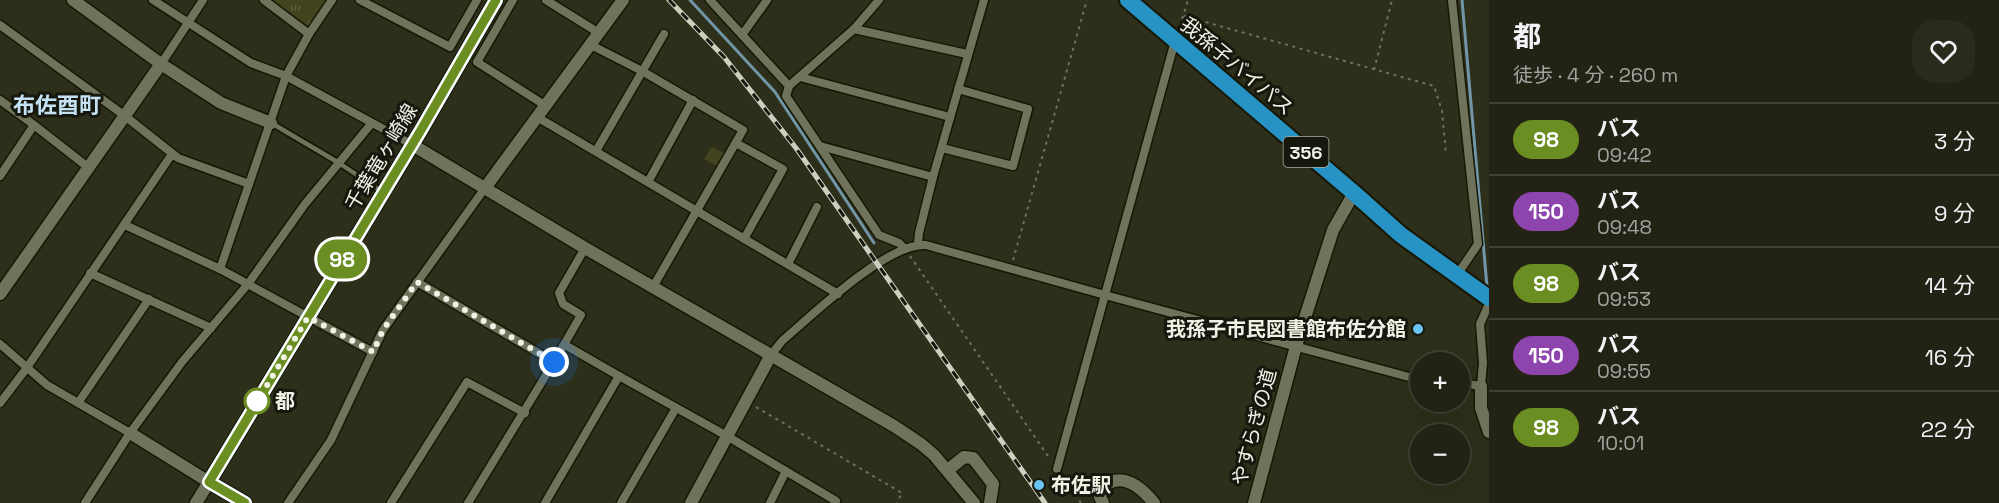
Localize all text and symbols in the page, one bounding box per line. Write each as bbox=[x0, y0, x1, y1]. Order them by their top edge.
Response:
street label: 我孫子バイパス bbox=[1175, 11, 1299, 121]
text: 都 bbox=[1513, 18, 1541, 54]
button: heart bbox=[1912, 20, 1975, 83]
text: 徒歩 · 4 分 · 260 m bbox=[1513, 62, 1678, 88]
district label: 布佐酉町 bbox=[13, 91, 101, 119]
street label: 千葉竜ヶ崎線 bbox=[339, 99, 423, 215]
text: バス bbox=[1597, 114, 1641, 142]
text: 98 bbox=[1533, 126, 1559, 153]
text: 3 分 bbox=[1934, 127, 1975, 155]
road number: 356 bbox=[1284, 137, 1328, 167]
text: 09:42 bbox=[1597, 142, 1652, 168]
text: バス bbox=[1597, 186, 1641, 214]
text: 150 bbox=[1528, 198, 1564, 225]
text: 9 分 bbox=[1934, 199, 1975, 227]
text: 09:48 bbox=[1597, 214, 1652, 240]
line badge: 98 bbox=[315, 240, 369, 278]
text: 98 bbox=[329, 246, 355, 273]
text: バス bbox=[1597, 258, 1641, 286]
text: 98 bbox=[1533, 270, 1559, 297]
text: 14 分 bbox=[1924, 271, 1975, 299]
text: 09:53 bbox=[1597, 286, 1651, 312]
place label: 我孫子市民図書館布佐分館 bbox=[1166, 316, 1406, 342]
marker: 我孫子市民図書館布佐分館 bbox=[1411, 322, 1425, 336]
text: バス bbox=[1597, 330, 1641, 358]
text: 150 bbox=[1528, 342, 1564, 369]
text: 16 分 bbox=[1925, 343, 1975, 371]
your location bbox=[539, 347, 569, 377]
map controls bbox=[1410, 352, 1470, 484]
button: + bbox=[1410, 352, 1470, 412]
text: 09:55 bbox=[1597, 358, 1651, 384]
street label: やすらぎの道 bbox=[1226, 366, 1282, 488]
marker: 都 bbox=[244, 388, 270, 414]
place label: 都 bbox=[275, 388, 295, 414]
text: バス bbox=[1597, 402, 1641, 430]
text: 98 bbox=[1533, 414, 1559, 441]
text: 22 分 bbox=[1921, 415, 1975, 443]
button: − bbox=[1410, 424, 1470, 484]
text: 10:01 bbox=[1597, 430, 1644, 456]
place label: 布佐駅 bbox=[1051, 472, 1111, 498]
marker: 布佐駅 bbox=[1032, 478, 1046, 492]

